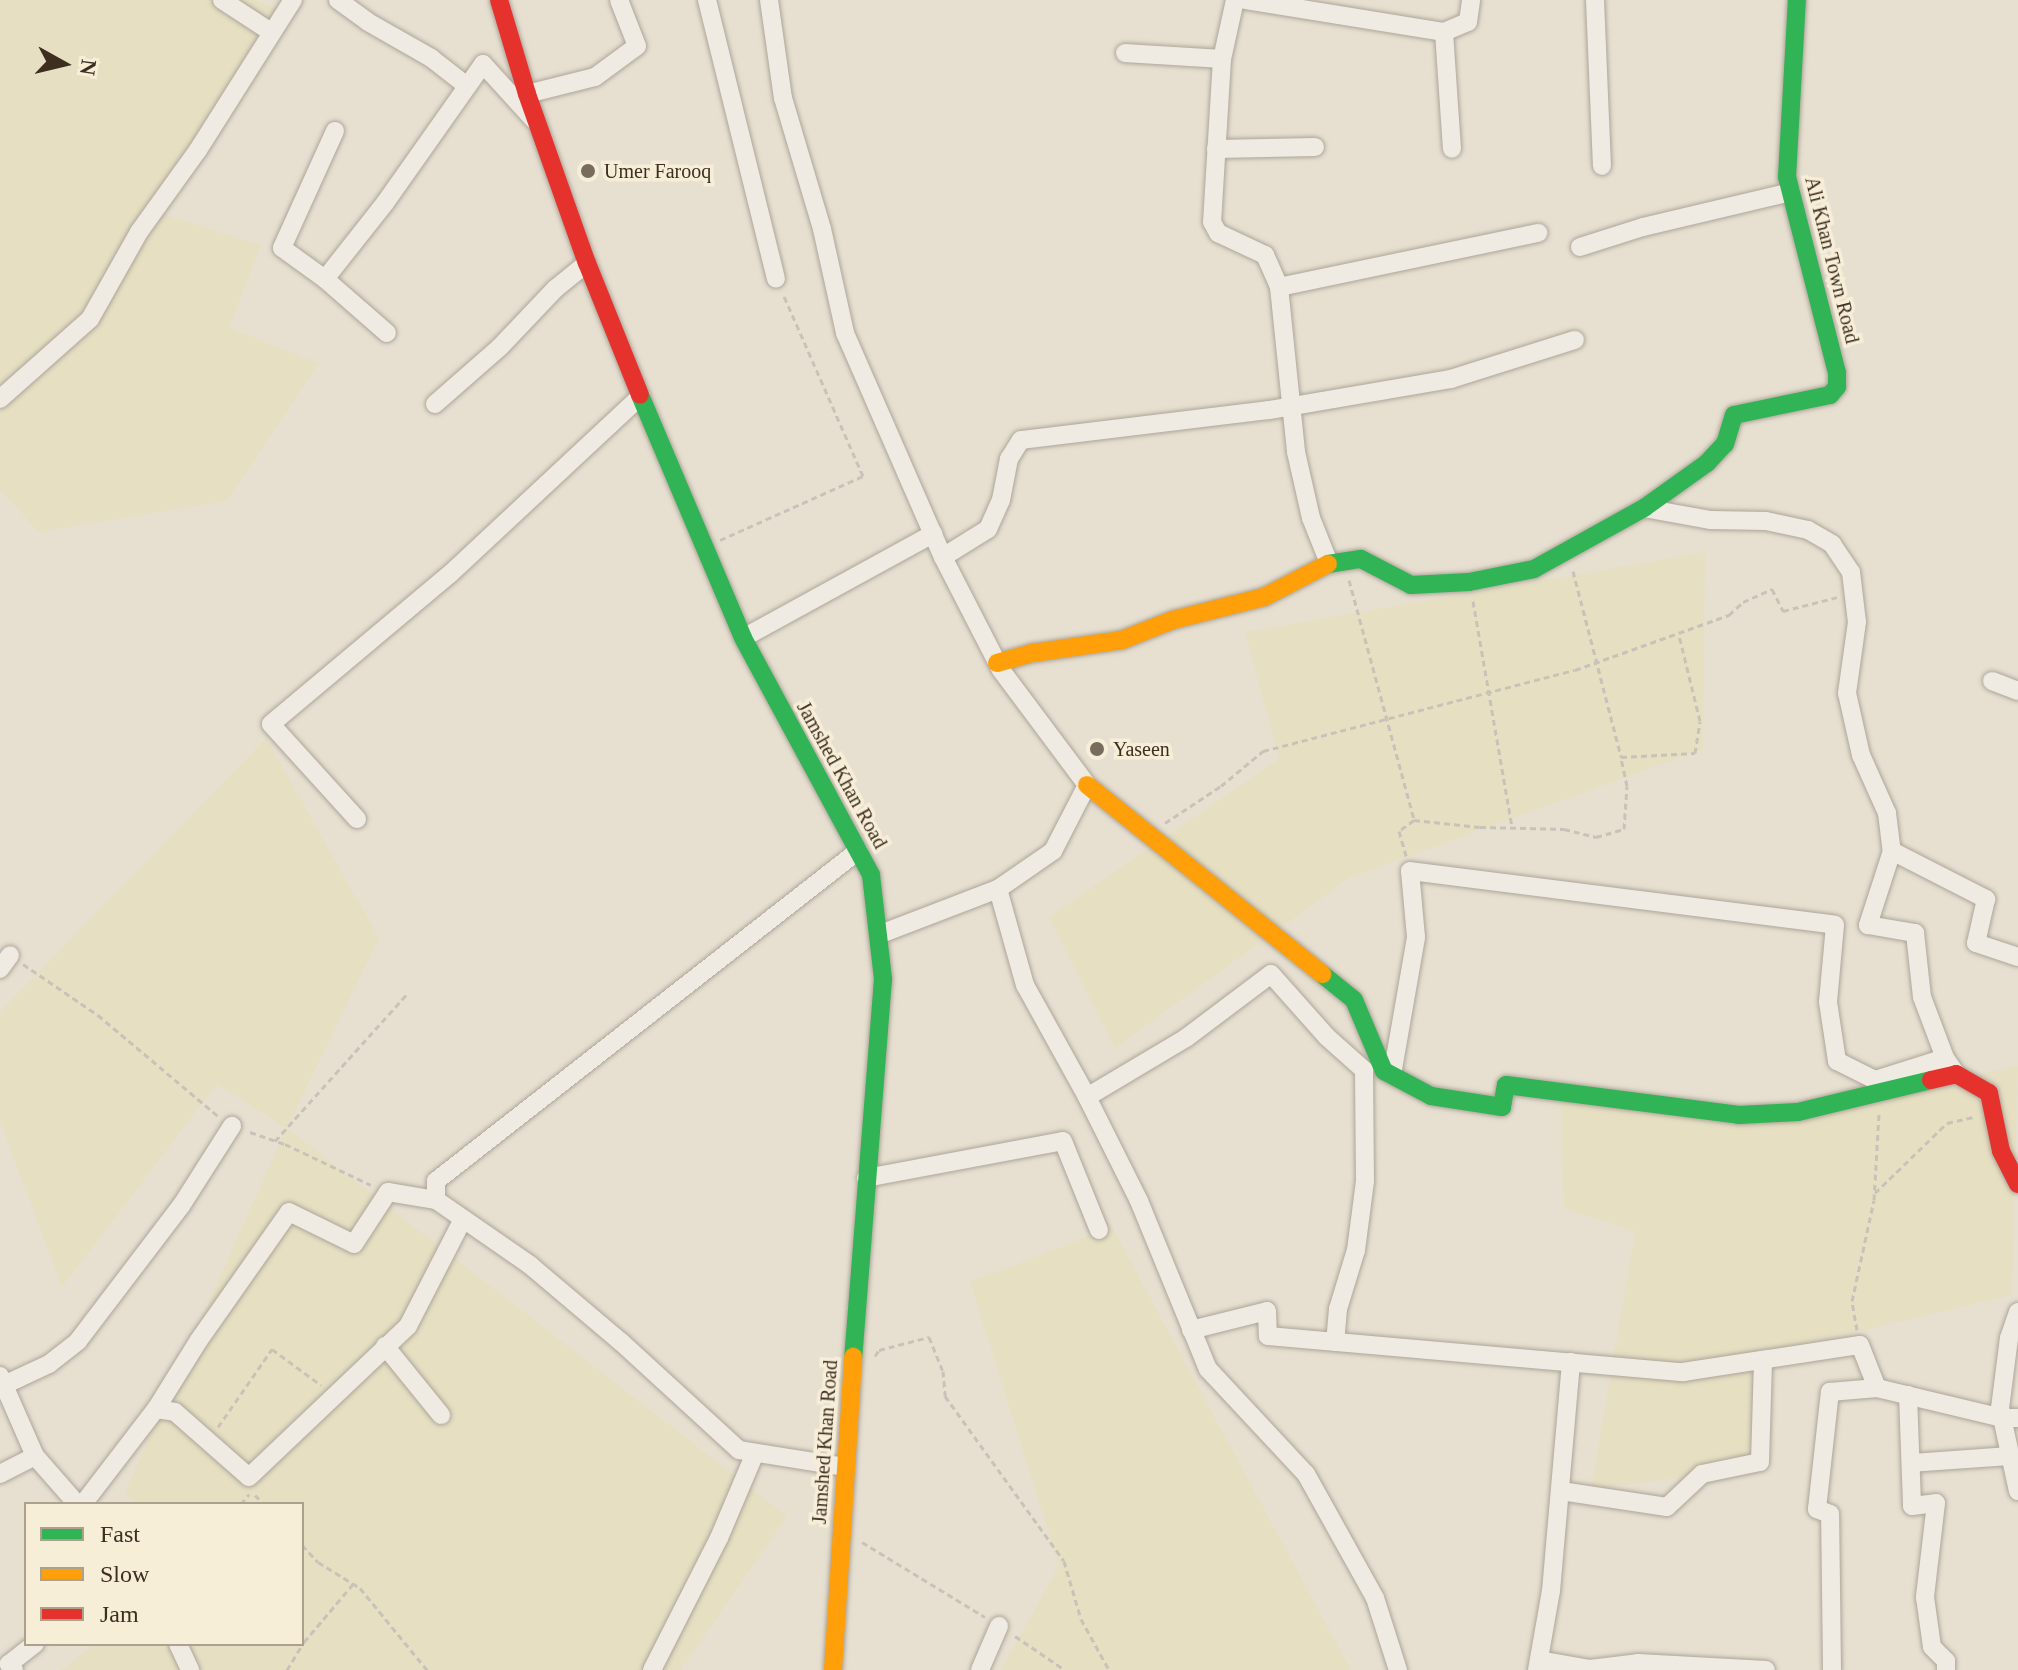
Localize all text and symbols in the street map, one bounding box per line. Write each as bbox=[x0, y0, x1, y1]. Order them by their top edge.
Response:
north arrow bbox=[24, 24, 104, 104]
text: N bbox=[75, 58, 102, 77]
place label: Umer Farooq bbox=[604, 159, 711, 183]
marker: Umer Farooq bbox=[579, 162, 597, 180]
street label: Ali Khan Town Road bbox=[1800, 174, 1864, 346]
street label: Jamshed Khan Road bbox=[792, 697, 892, 853]
place label: Yaseen bbox=[1113, 737, 1170, 761]
marker: Yaseen bbox=[1088, 740, 1106, 758]
street label: Jamshed Khan Road bbox=[807, 1359, 843, 1525]
legend bbox=[24, 1502, 304, 1646]
text: Fast bbox=[100, 1521, 140, 1547]
text: Slow bbox=[100, 1561, 149, 1587]
text: Jam bbox=[100, 1601, 139, 1627]

